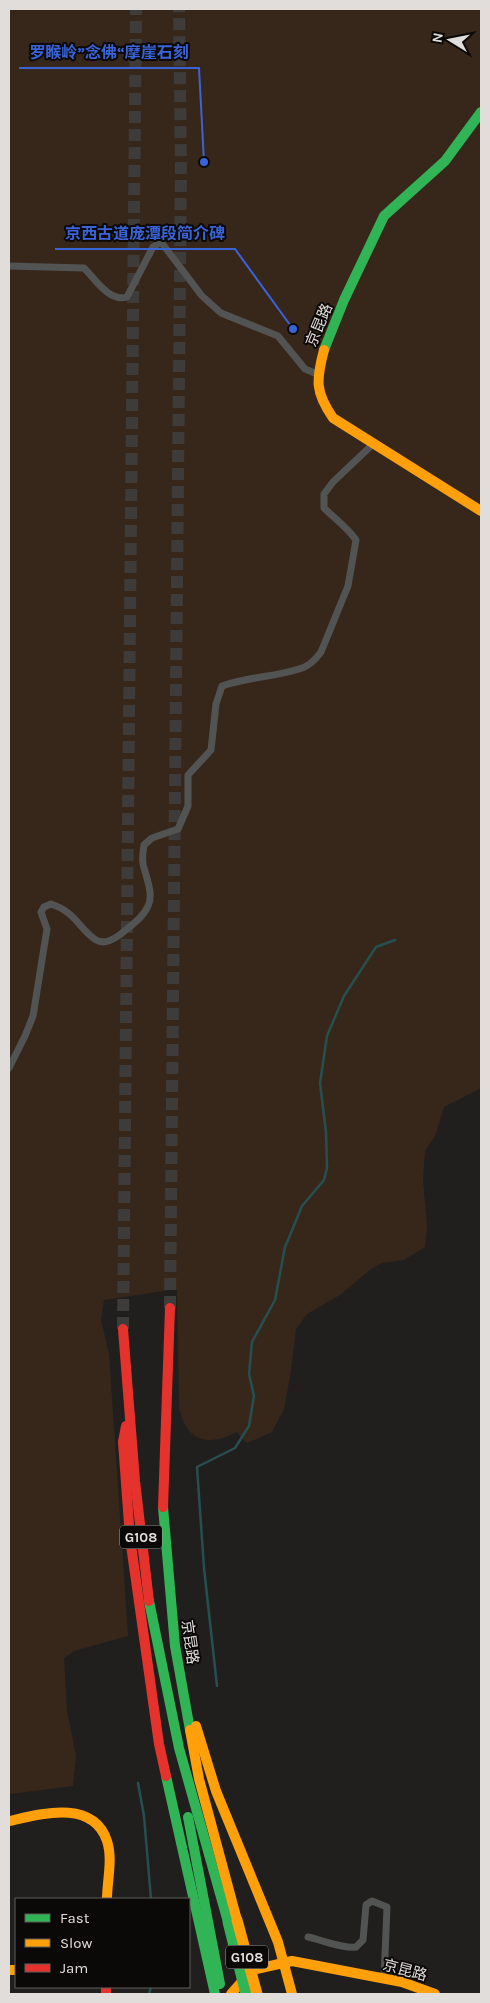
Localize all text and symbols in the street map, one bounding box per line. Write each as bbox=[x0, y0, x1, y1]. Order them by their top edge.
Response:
north arrow bbox=[425, 15, 475, 65]
text: N bbox=[428, 31, 447, 44]
callout: 罗睺岭”念佛“摩崖石刻 bbox=[19, 37, 199, 68]
text: 罗睺岭”念佛“摩崖石刻 bbox=[29, 43, 189, 62]
callout: 京西古道庞潭段简介碑 bbox=[55, 218, 235, 249]
text: 京西古道庞潭段简介碑 bbox=[65, 224, 225, 243]
street label: 京昆路 bbox=[302, 301, 336, 349]
road number: G108 bbox=[120, 1525, 162, 1548]
street label: 京昆路 bbox=[178, 1618, 202, 1666]
legend bbox=[15, 1898, 190, 1988]
text: Fast bbox=[60, 1909, 90, 1927]
text: Slow bbox=[60, 1934, 92, 1952]
road number: G108 bbox=[226, 1945, 268, 1968]
street label: 京昆路 bbox=[381, 1955, 429, 1985]
text: Jam bbox=[60, 1959, 88, 1977]

